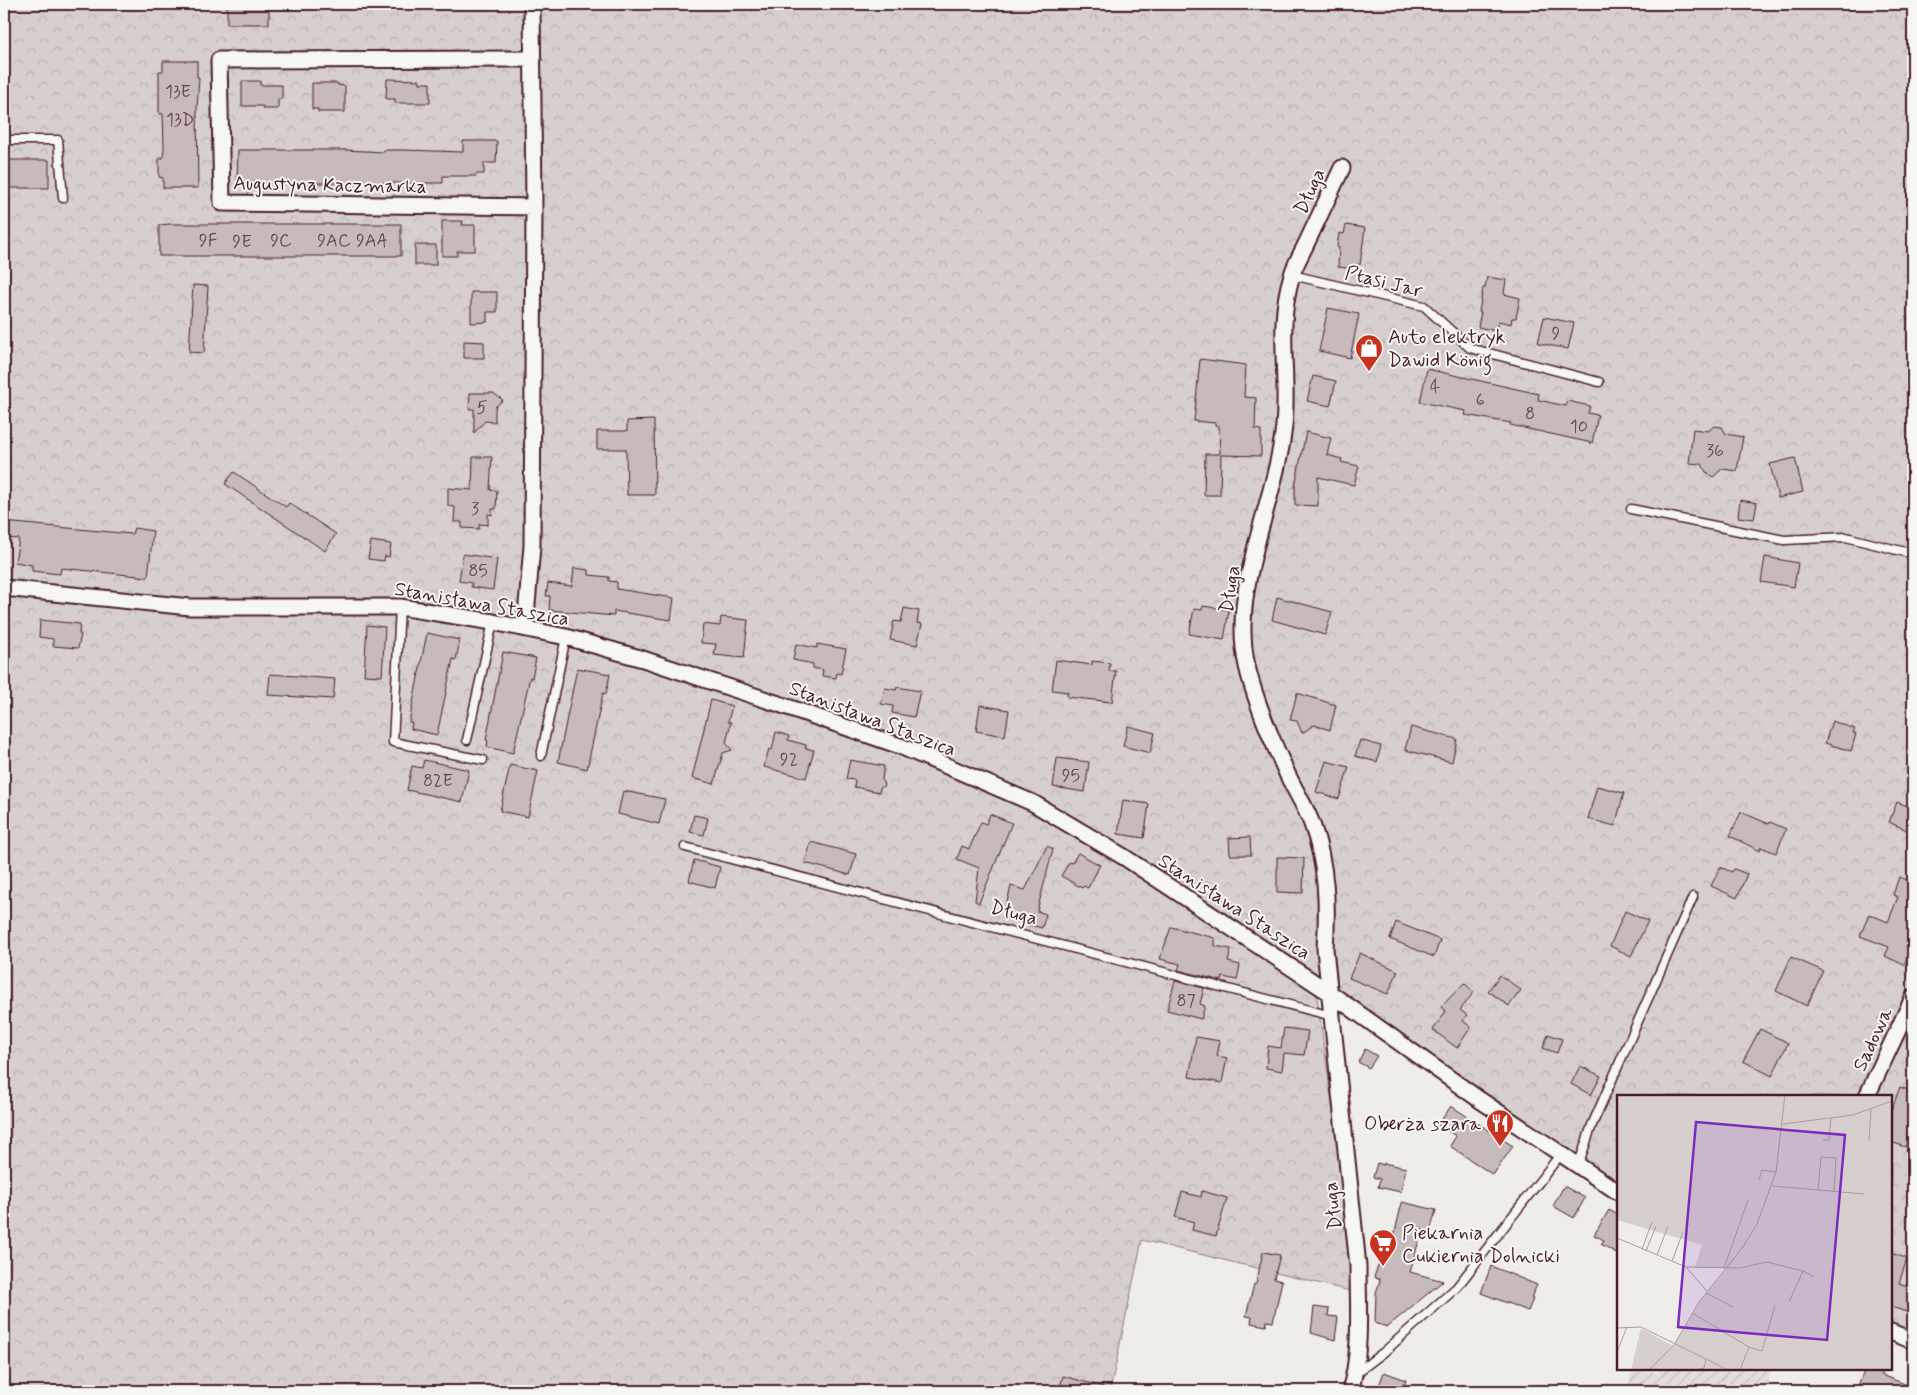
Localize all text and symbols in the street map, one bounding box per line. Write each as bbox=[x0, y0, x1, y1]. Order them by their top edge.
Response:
house number: 13E bbox=[165, 80, 191, 104]
house number: 13D bbox=[166, 108, 194, 132]
street label: Długa bbox=[1288, 164, 1333, 219]
street label: Augustyna Kaczmarka bbox=[233, 170, 427, 201]
house number: 9F bbox=[199, 229, 217, 253]
house number: 9C bbox=[270, 229, 292, 253]
house number: 9AC bbox=[317, 229, 351, 253]
house number: 9AA bbox=[356, 229, 388, 253]
house number: 9E bbox=[232, 230, 252, 254]
street label: Ptasi Jar bbox=[1342, 260, 1426, 305]
house number: 9 bbox=[1552, 322, 1561, 346]
place label: Auto elektryk Dawid König bbox=[1388, 324, 1506, 376]
shop icon: Auto elektryk Dawid König bbox=[1354, 333, 1384, 372]
house number: 4 bbox=[1430, 375, 1440, 399]
house number: 6 bbox=[1475, 388, 1485, 412]
house number: 5 bbox=[477, 396, 488, 420]
house number: 8 bbox=[1525, 402, 1535, 426]
house number: 10 bbox=[1570, 415, 1588, 439]
house number: 36 bbox=[1706, 439, 1724, 463]
house number: 3 bbox=[471, 497, 479, 521]
house number: 85 bbox=[468, 559, 488, 583]
street label: Długa bbox=[1213, 563, 1248, 615]
street label: Stanisława Staszica bbox=[392, 576, 571, 633]
street label: Stanisława Staszica bbox=[785, 675, 960, 764]
house number: 92 bbox=[780, 748, 798, 772]
house number: 95 bbox=[1062, 764, 1080, 788]
house number: 82E bbox=[423, 769, 453, 793]
street label: Stanisława Staszica bbox=[1153, 848, 1316, 967]
street label: Długa bbox=[987, 894, 1040, 933]
house number: 87 bbox=[1176, 989, 1196, 1013]
street label: Sadowa bbox=[1847, 1003, 1900, 1076]
inset map bbox=[1617, 1095, 1892, 1370]
restaurant icon: Oberża szara bbox=[1485, 1108, 1515, 1147]
place label: Oberża szara bbox=[1364, 1111, 1482, 1138]
street label: Długa bbox=[1318, 1181, 1349, 1231]
place label: Piekarnia Cukiernia Dolnicki bbox=[1402, 1220, 1560, 1270]
supermarket icon: Piekarnia Cukiernia Dolnicki bbox=[1368, 1228, 1398, 1267]

